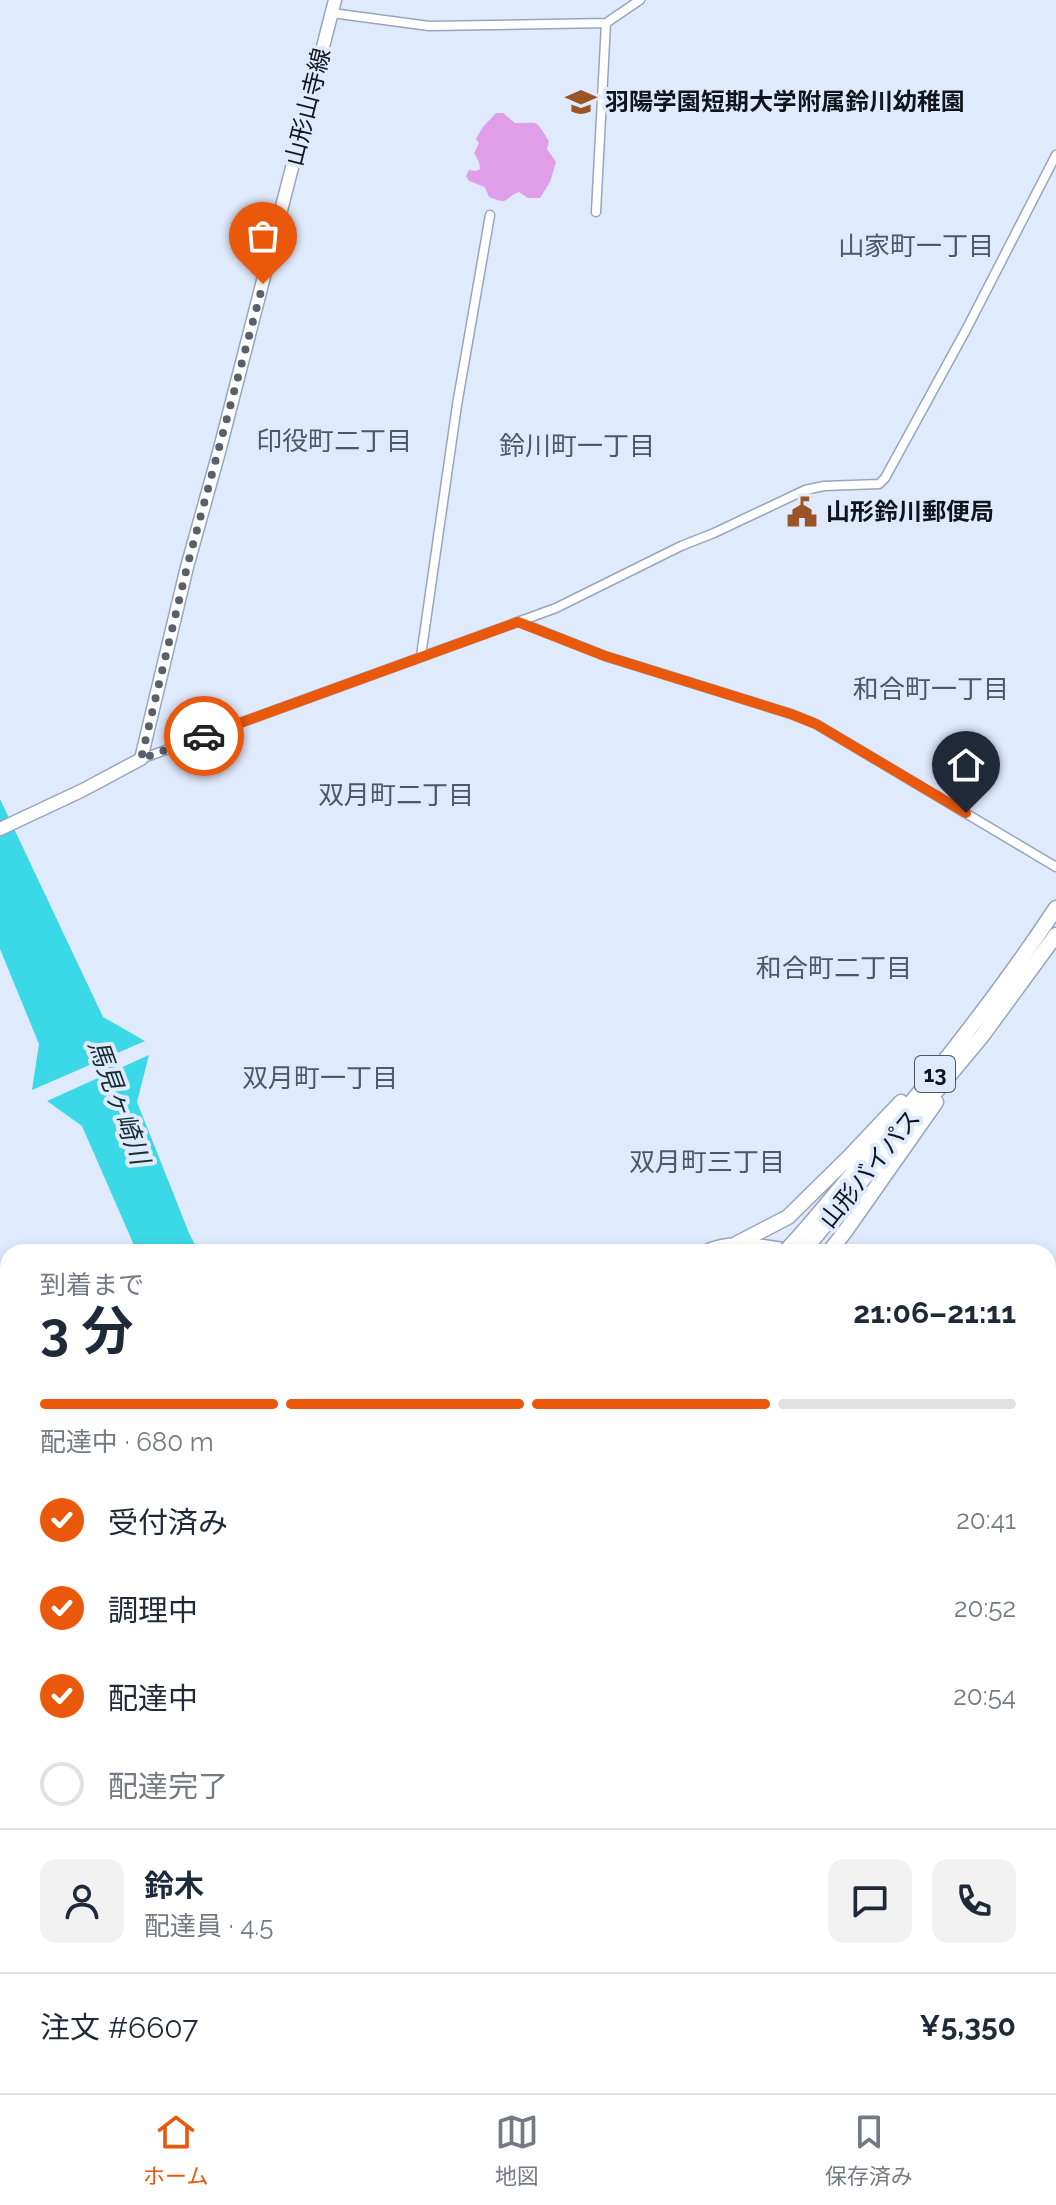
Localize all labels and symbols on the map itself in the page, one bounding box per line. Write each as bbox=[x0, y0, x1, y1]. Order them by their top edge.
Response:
street label: 山形山寺線 bbox=[279, 45, 336, 169]
school or university icon: 羽陽学園短期大学附属鈴川幼稚園 bbox=[564, 85, 598, 119]
place label: 羽陽学園短期大学附属鈴川幼稚園 bbox=[605, 87, 965, 116]
pin bbox=[229, 202, 297, 284]
district label: 山家町一丁目 bbox=[838, 231, 994, 261]
district label: 印役町二丁目 bbox=[256, 426, 412, 456]
district label: 鈴川町一丁目 bbox=[499, 431, 655, 461]
public building icon: 山形鈴川郵便局 bbox=[785, 495, 819, 529]
place label: 山形鈴川郵便局 bbox=[826, 497, 994, 526]
district label: 和合町一丁目 bbox=[853, 674, 1009, 704]
courier bbox=[164, 696, 244, 776]
pin bbox=[932, 731, 1000, 813]
district label: 双月町二丁目 bbox=[318, 780, 474, 810]
district label: 和合町二丁目 bbox=[756, 953, 912, 983]
water label: 馬見ヶ崎川 bbox=[83, 1036, 156, 1171]
road number: 13 bbox=[915, 1056, 955, 1092]
district label: 双月町一丁目 bbox=[242, 1063, 398, 1093]
street label: 山形バイパス bbox=[813, 1104, 926, 1234]
district label: 双月町三丁目 bbox=[629, 1147, 785, 1177]

